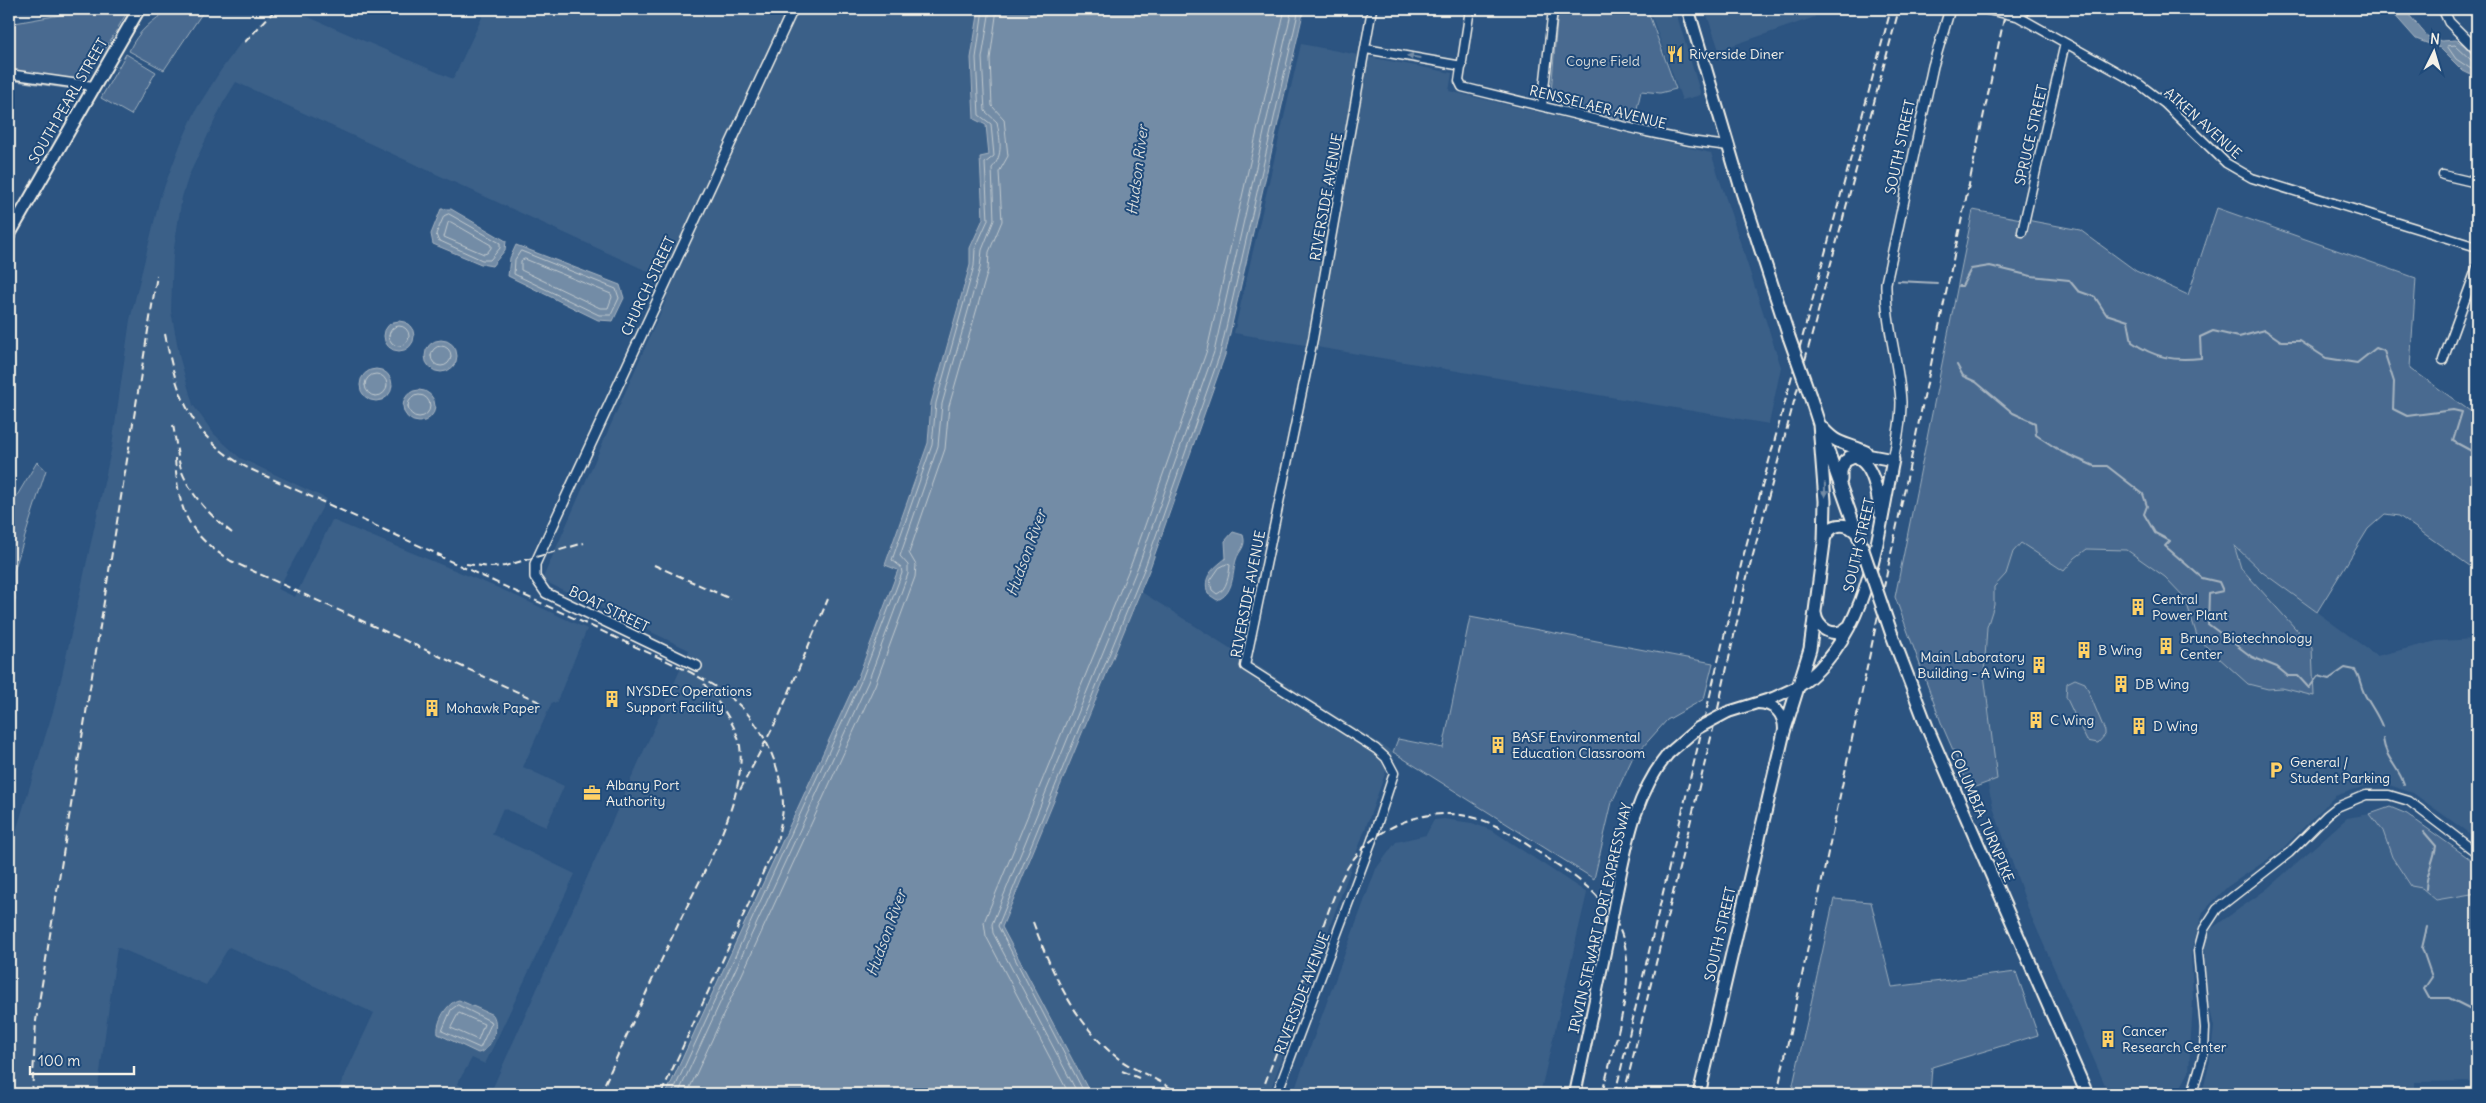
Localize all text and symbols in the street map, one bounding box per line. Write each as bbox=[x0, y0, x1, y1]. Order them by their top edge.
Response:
north arrow bbox=[2408, 28, 2458, 78]
text: N bbox=[2430, 30, 2441, 48]
street label: SOUTH PEARL STREET bbox=[25, 35, 111, 167]
restaurant icon: Riverside Diner bbox=[1665, 44, 1685, 64]
place label: Riverside Diner bbox=[1689, 45, 1784, 63]
park label: Coyne Field bbox=[1566, 52, 1640, 70]
one-way arrow bbox=[1406, 53, 1422, 61]
street label: RENSSELAER AVENUE bbox=[1528, 81, 1668, 133]
street label: SPRUCE STREET bbox=[2011, 83, 2051, 187]
street label: AIKEN AVENUE bbox=[2161, 84, 2245, 162]
street label: SOUTH STREET bbox=[1881, 98, 1919, 196]
water label: Hudson River bbox=[1122, 122, 1152, 216]
street label: RIVERSIDE AVENUE bbox=[1306, 132, 1346, 262]
street label: CHURCH STREET bbox=[617, 233, 679, 339]
one-way arrow bbox=[1821, 483, 1829, 499]
street label: SOUTH STREET bbox=[1839, 496, 1879, 594]
water label: Hudson River bbox=[1002, 506, 1051, 599]
street label: RIVERSIDE AVENUE bbox=[1227, 529, 1269, 659]
street label: BOAT STREET bbox=[566, 582, 652, 636]
place label: Central Power Plant bbox=[2152, 590, 2228, 624]
building icon: Central Power Plant bbox=[2128, 597, 2148, 617]
place label: Bruno Biotechnology Center bbox=[2180, 629, 2313, 663]
building icon: Bruno Biotechnology Center bbox=[2156, 636, 2176, 656]
building icon: B Wing bbox=[2074, 640, 2094, 660]
place label: B Wing bbox=[2098, 641, 2142, 659]
place label: Main Laboratory Building - A Wing bbox=[1917, 648, 2025, 682]
building icon: Main Laboratory Building - A Wing bbox=[2029, 655, 2049, 675]
building icon: DB Wing bbox=[2111, 674, 2131, 694]
place label: DB Wing bbox=[2135, 675, 2189, 693]
place label: NYSDEC Operations Support Facility bbox=[626, 682, 752, 716]
building icon: NYSDEC Operations Support Facility bbox=[602, 689, 622, 709]
building icon: Mohawk Paper bbox=[422, 698, 442, 718]
place label: Mohawk Paper bbox=[446, 699, 540, 717]
building icon: C Wing bbox=[2026, 710, 2046, 730]
place label: C Wing bbox=[2050, 711, 2094, 729]
building icon: D Wing bbox=[2129, 716, 2149, 736]
place label: D Wing bbox=[2153, 717, 2198, 735]
place label: BASF Environmental Education Classroom bbox=[1512, 728, 1645, 762]
building icon: BASF Environmental Education Classroom bbox=[1488, 735, 1508, 755]
street label: COLUMBIA TURNPIKE bbox=[1946, 747, 2018, 885]
place label: General / Student Parking bbox=[2290, 753, 2390, 787]
parking icon: General / Student Parking bbox=[2266, 760, 2286, 780]
place label: Albany Port Authority bbox=[606, 776, 680, 810]
office icon: Albany Port Authority bbox=[582, 783, 602, 803]
street label: IRWIN STEWART PORT EXPRESSWAY bbox=[1565, 801, 1635, 1035]
street label: SOUTH STREET bbox=[1700, 885, 1740, 983]
water label: Hudson River bbox=[862, 886, 911, 979]
street label: RIVERSIDE AVENUE bbox=[1270, 929, 1334, 1057]
place label: Cancer Research Center bbox=[2122, 1022, 2227, 1056]
building icon: Cancer Research Center bbox=[2098, 1029, 2118, 1049]
scale bar bbox=[30, 1043, 134, 1075]
text: 100 m bbox=[38, 1051, 80, 1070]

